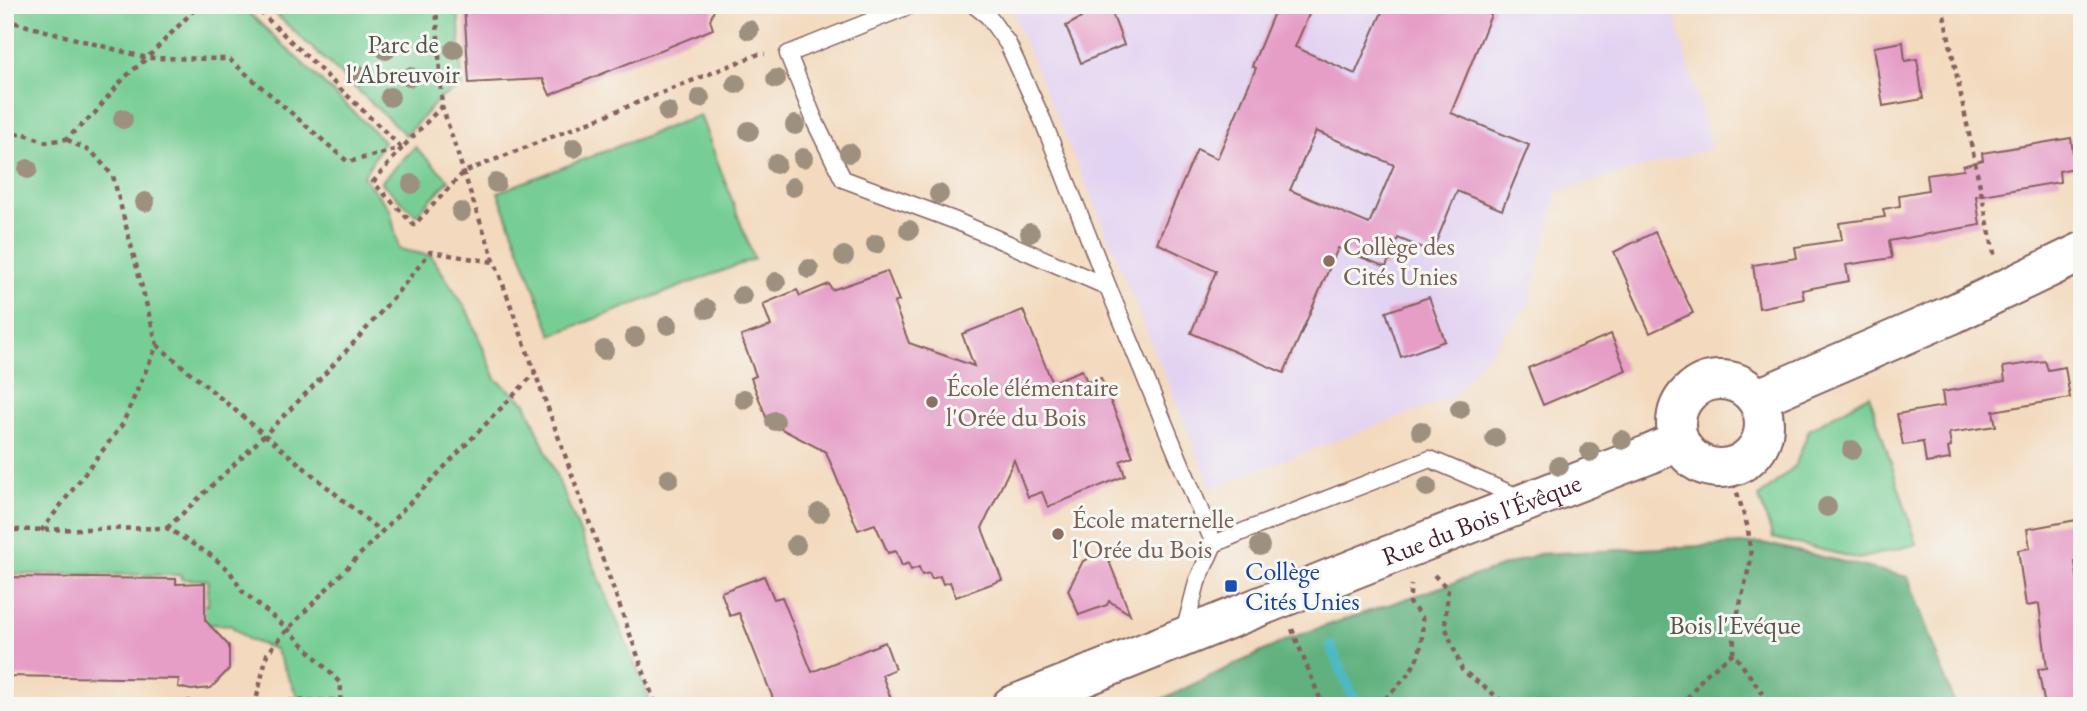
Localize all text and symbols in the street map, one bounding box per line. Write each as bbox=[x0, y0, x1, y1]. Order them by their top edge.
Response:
park label: Parc de l'Abreuvoir bbox=[346, 27, 460, 91]
place label: Collège des Cités Unies bbox=[1343, 229, 1458, 293]
marker: Collège des Cités Unies bbox=[1321, 253, 1337, 269]
place label: École élémentaire l'Orée du Bois bbox=[946, 370, 1118, 434]
marker: École élémentaire l'Orée du Bois bbox=[924, 394, 940, 410]
street label: Rue du Bois l'Évêque bbox=[1377, 465, 1586, 574]
place label: École maternelle l'Orée du Bois bbox=[1072, 502, 1234, 566]
marker: École maternelle l'Orée du Bois bbox=[1050, 526, 1066, 542]
place label: Collège Cités Unies bbox=[1245, 554, 1360, 618]
marker: Collège Cités Unies bbox=[1223, 578, 1239, 594]
park label: Bois l'Evéque bbox=[1669, 608, 1801, 642]

